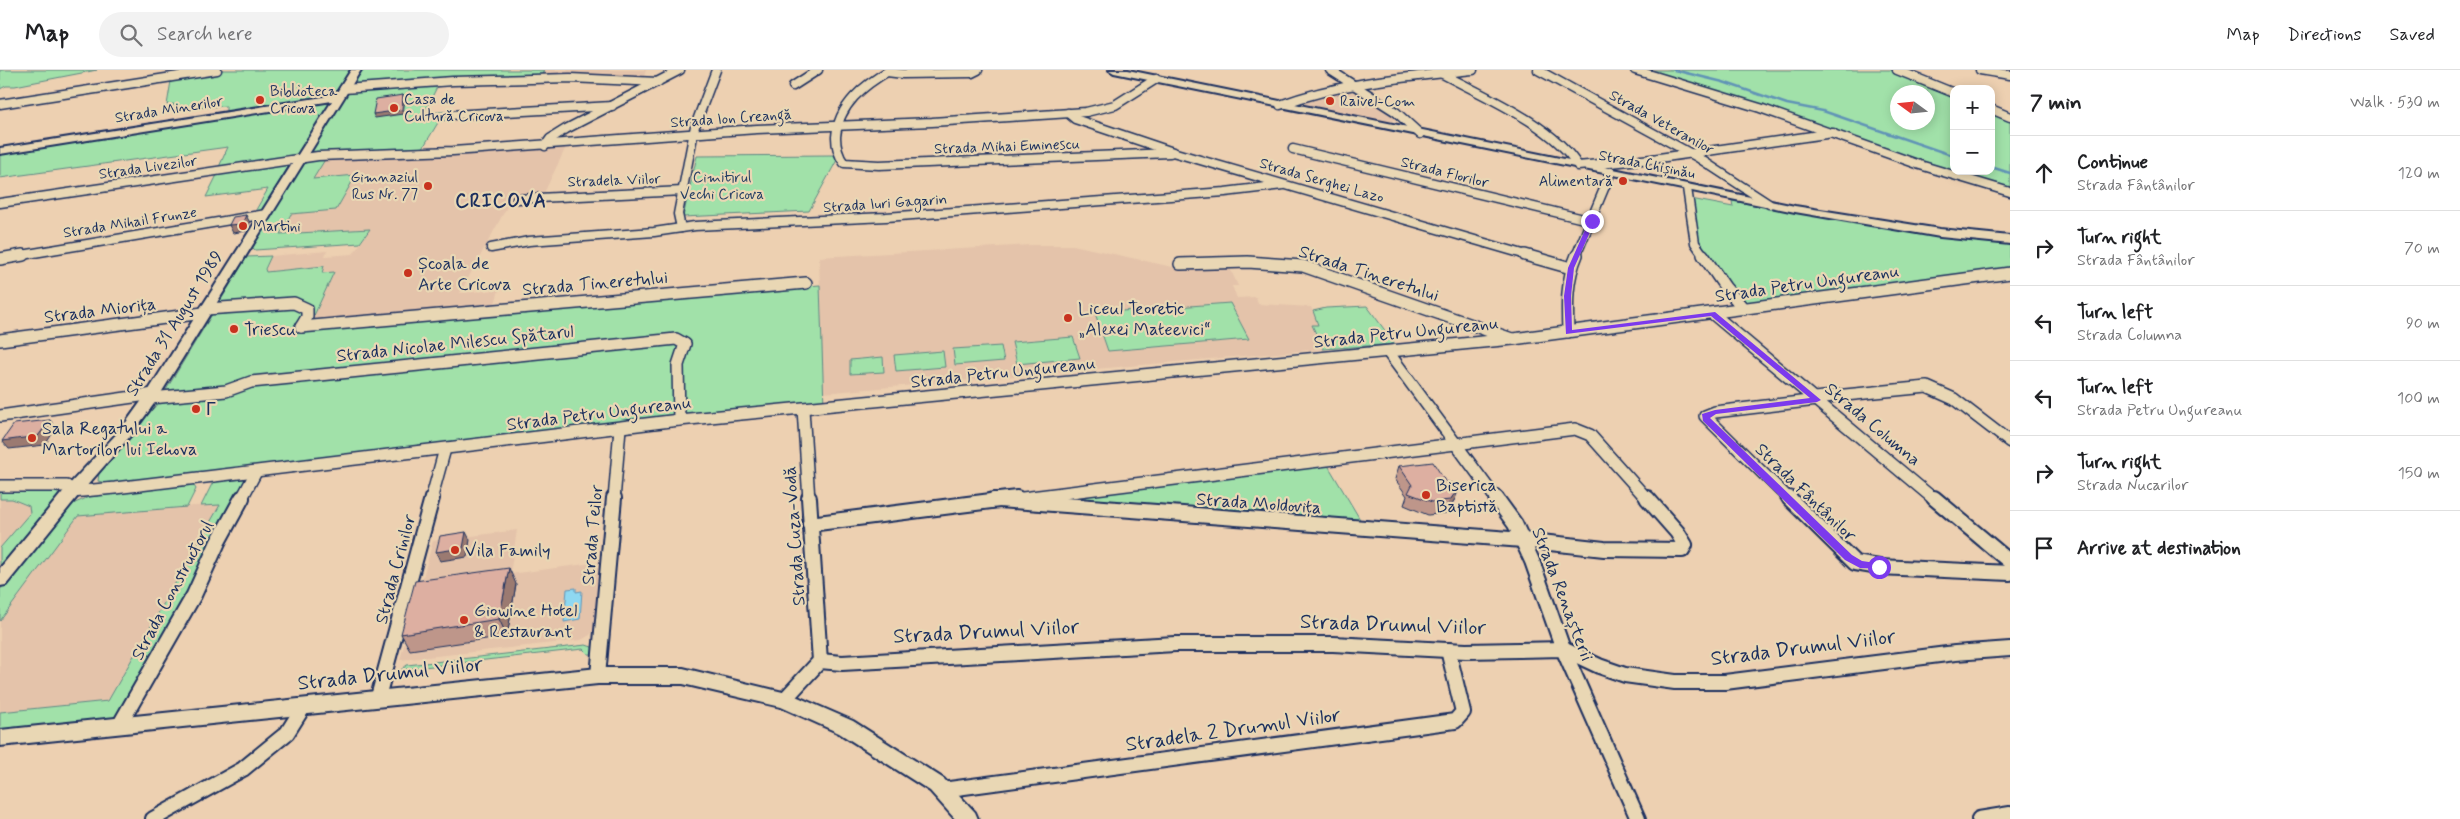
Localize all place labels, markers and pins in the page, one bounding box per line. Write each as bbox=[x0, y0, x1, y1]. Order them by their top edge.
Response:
place label: Biblioteca Cricova bbox=[270, 82, 338, 119]
place label: Casa de Cultură Cricova bbox=[404, 90, 504, 127]
place label: Raivel-Com bbox=[1340, 92, 1415, 112]
marker: Biblioteca Cricova bbox=[254, 94, 266, 106]
marker: Raivel-Com bbox=[1324, 95, 1336, 107]
marker: Casa de Cultură Cricova bbox=[388, 102, 400, 114]
place label: Gimnaziul Rus Nr. 77 bbox=[350, 168, 418, 205]
place label: Alimentară bbox=[1539, 172, 1613, 192]
marker: Alimentară bbox=[1617, 175, 1629, 187]
marker: Gimnaziul Rus Nr. 77 bbox=[422, 180, 434, 192]
place label: Martini bbox=[253, 217, 301, 237]
marker: Martini bbox=[237, 220, 249, 232]
place label: Școala de Arte Cricova bbox=[418, 252, 511, 297]
marker: Școala de Arte Cricova bbox=[402, 267, 414, 279]
place label: Liceul Teoretic „Alexei Mateevici“ bbox=[1078, 297, 1211, 342]
marker: Liceul Teoretic „Alexei Mateevici“ bbox=[1062, 312, 1074, 324]
place label: Triescu bbox=[244, 318, 296, 342]
marker: Triescu bbox=[228, 323, 240, 335]
place label: Г bbox=[206, 398, 216, 422]
marker: Г bbox=[190, 403, 202, 415]
place label: Sala Regatului a Martorilor lui Iehova bbox=[42, 417, 197, 462]
marker: Sala Regatului a Martorilor lui Iehova bbox=[26, 432, 38, 444]
place label: Biserica Baptistă bbox=[1436, 474, 1498, 519]
marker: Biserica Baptistă bbox=[1420, 489, 1432, 501]
place label: Vila Family bbox=[465, 539, 551, 563]
marker: Vila Family bbox=[449, 544, 461, 556]
place label: Giowine Hotel & Restaurant bbox=[474, 599, 577, 644]
marker: Giowine Hotel & Restaurant bbox=[458, 614, 470, 626]

